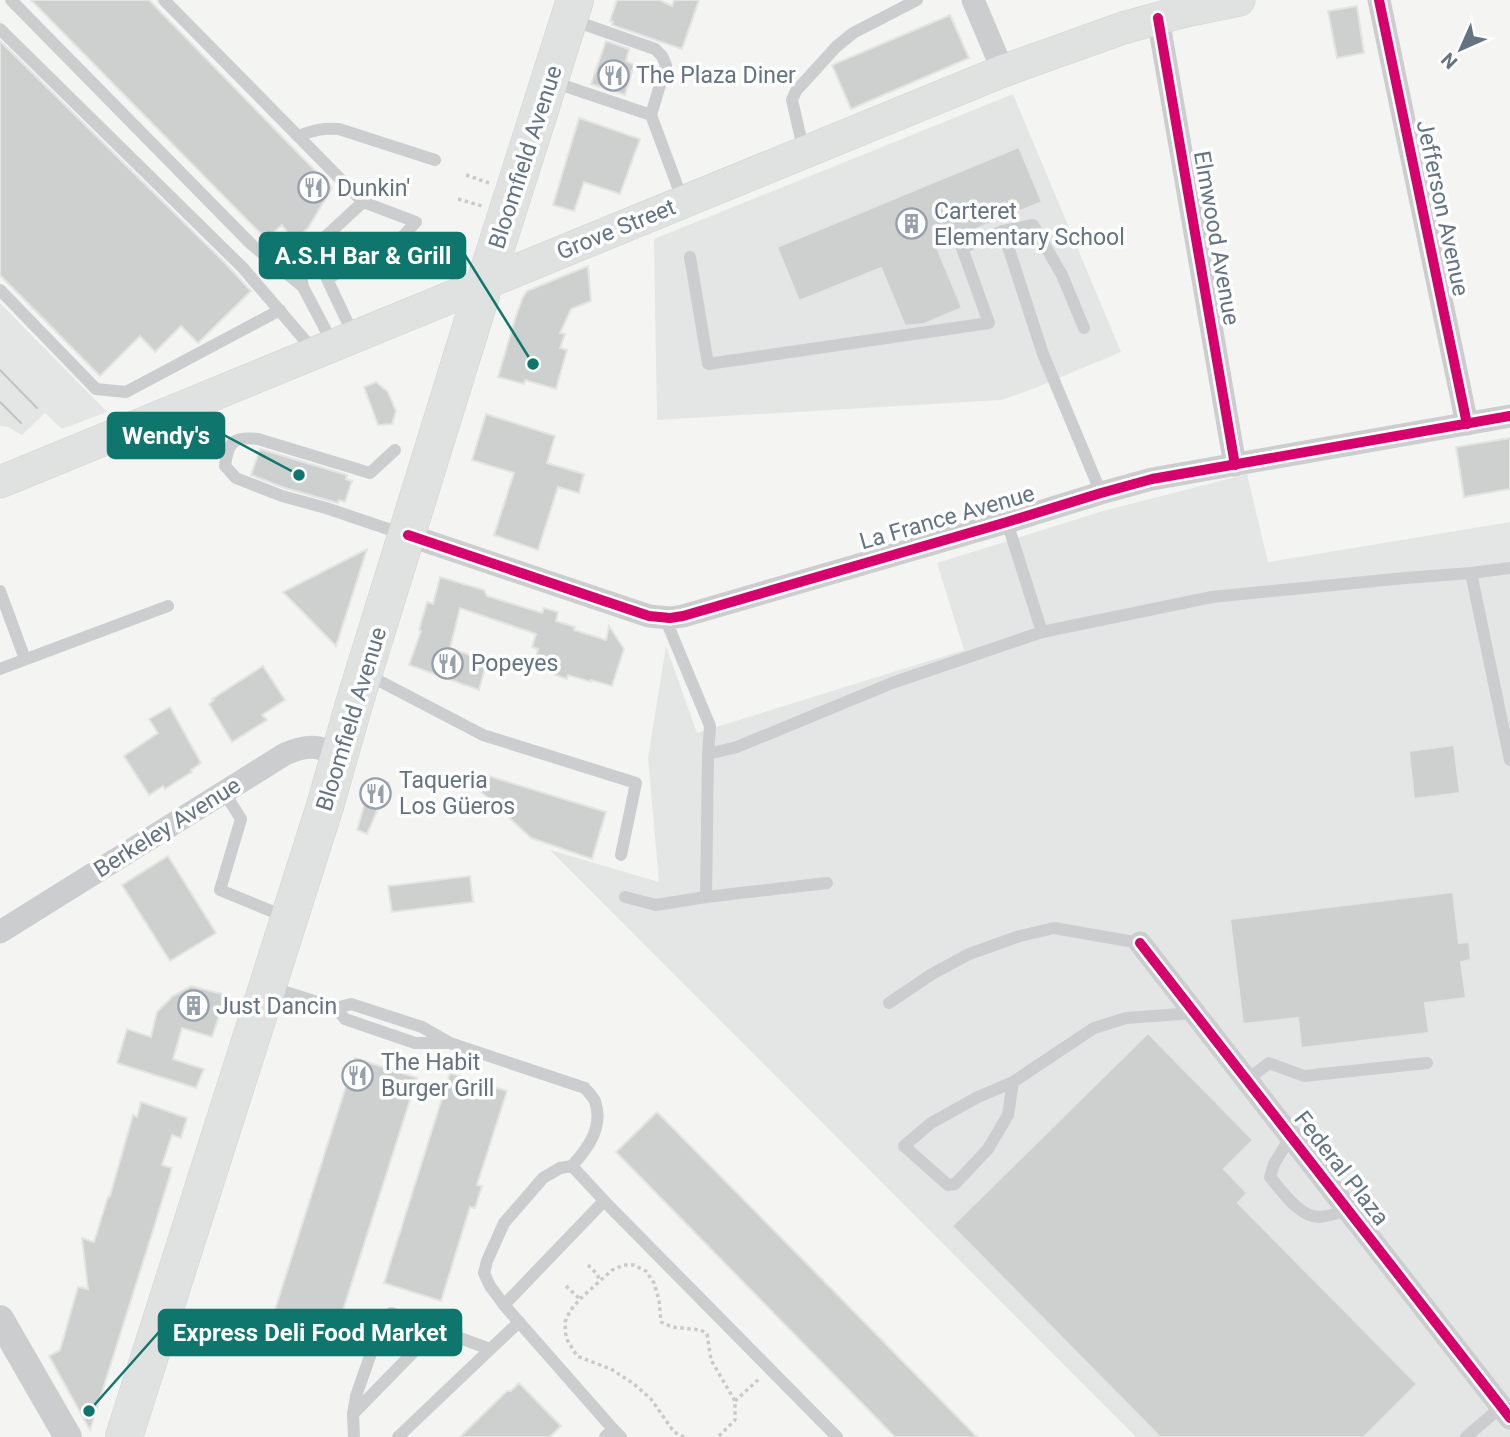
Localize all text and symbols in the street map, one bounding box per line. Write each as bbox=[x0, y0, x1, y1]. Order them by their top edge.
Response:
north arrow bbox=[1426, 14, 1496, 84]
text: N bbox=[1436, 48, 1462, 74]
restaurant icon: The Plaza Diner bbox=[596, 58, 630, 92]
street label: Bloomfield Avenue bbox=[483, 62, 568, 252]
place label: The Plaza Diner bbox=[636, 62, 796, 89]
street label: Jefferson Avenue bbox=[1411, 118, 1474, 299]
street label: Elmwood Avenue bbox=[1188, 149, 1245, 327]
restaurant icon: Dunkin' bbox=[297, 171, 331, 205]
place label: Dunkin' bbox=[337, 175, 410, 202]
street label: Grove Street bbox=[553, 193, 680, 266]
place label: Carteret Elementary School bbox=[934, 198, 1125, 251]
building icon: Carteret Elementary School bbox=[894, 207, 928, 241]
callout: A.S.H Bar & Grill bbox=[260, 233, 465, 278]
text: A.S.H Bar & Grill bbox=[275, 242, 451, 270]
callout: Wendy's bbox=[108, 413, 224, 458]
text: Wendy's bbox=[122, 422, 210, 450]
street label: La France Avenue bbox=[857, 480, 1038, 555]
street label: Bloomfield Avenue bbox=[311, 624, 392, 814]
restaurant icon: Popeyes bbox=[431, 646, 465, 680]
place label: Popeyes bbox=[471, 650, 558, 677]
place label: Taqueria Los Güeros bbox=[399, 767, 515, 820]
street label: Berkeley Avenue bbox=[89, 772, 245, 883]
restaurant icon: Taqueria Los Güeros bbox=[359, 776, 393, 810]
building icon: Just Dancin bbox=[176, 989, 210, 1023]
place label: Just Dancin bbox=[216, 993, 337, 1020]
place label: The Habit Burger Grill bbox=[381, 1049, 494, 1102]
restaurant icon: The Habit Burger Grill bbox=[341, 1058, 375, 1092]
street label: Federal Plaza bbox=[1289, 1106, 1395, 1231]
callout: Express Deli Food Market bbox=[159, 1310, 461, 1355]
text: Express Deli Food Market bbox=[173, 1319, 447, 1347]

